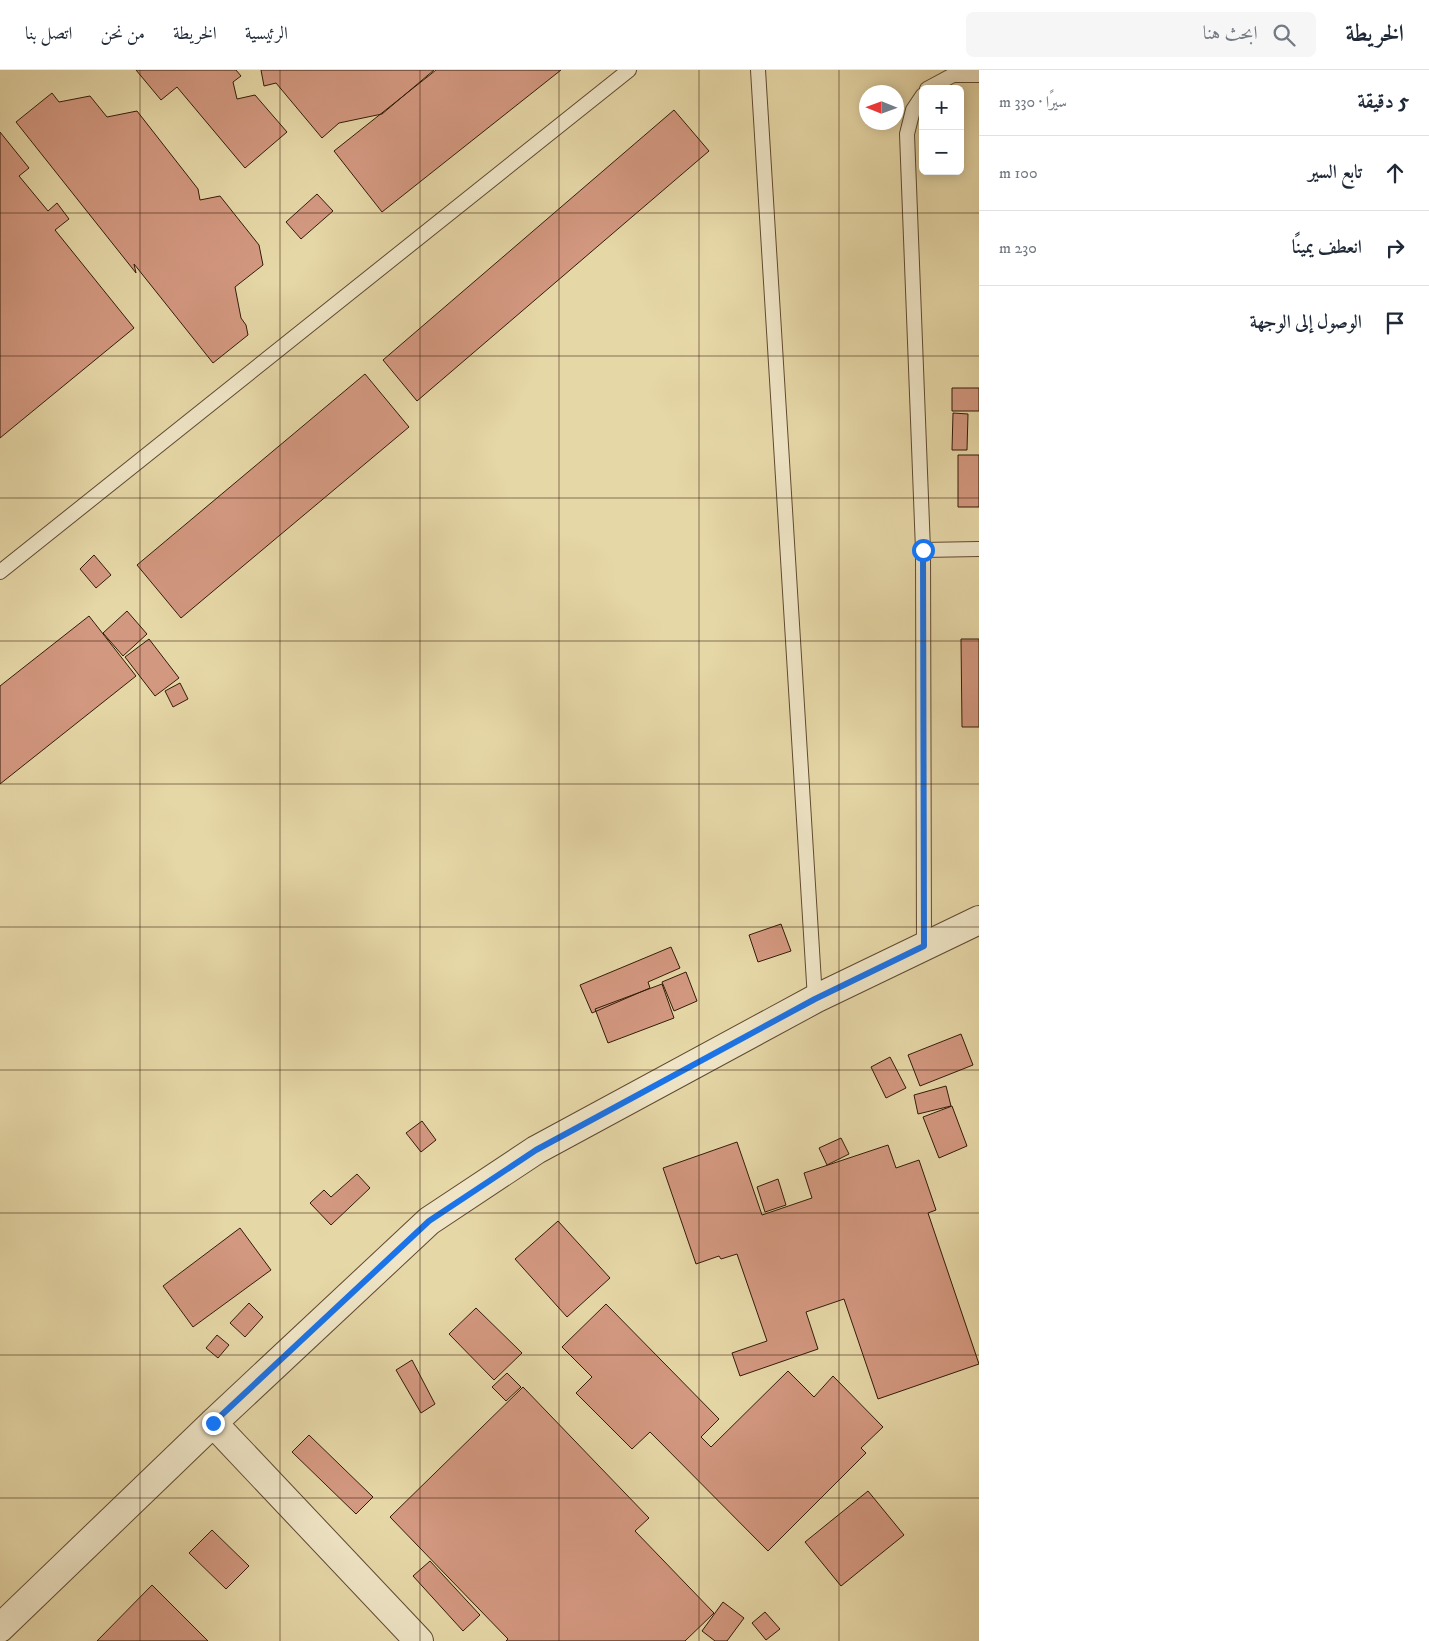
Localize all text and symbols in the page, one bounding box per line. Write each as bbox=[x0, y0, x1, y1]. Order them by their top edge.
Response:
search box bbox=[966, 12, 1316, 57]
text: الخريطة bbox=[1346, 19, 1404, 49]
icon: search bbox=[1270, 21, 1298, 49]
text: ابحث هنا bbox=[1203, 22, 1258, 45]
text: اتصل بنا bbox=[25, 23, 72, 45]
text: من نحن bbox=[100, 23, 145, 45]
text: الخريطة bbox=[173, 23, 217, 45]
text: الرئيسية bbox=[245, 23, 288, 45]
north arrow bbox=[859, 85, 904, 130]
map controls bbox=[919, 85, 964, 175]
button: + bbox=[919, 85, 964, 130]
text: 5 دقيقة bbox=[1357, 89, 1409, 115]
text: سيرًا · 330 m bbox=[999, 92, 1067, 112]
button: − bbox=[919, 130, 964, 175]
icon: ahead bbox=[1381, 159, 1409, 187]
text: تابع السير bbox=[1308, 161, 1362, 184]
text: 100 m bbox=[999, 163, 1038, 183]
icon: right bbox=[1381, 234, 1409, 262]
text: انعطف يمينًا bbox=[1292, 236, 1362, 259]
text: 230 m bbox=[999, 238, 1037, 258]
icon: arrive bbox=[1381, 309, 1409, 337]
text: الوصول إلى الوجهة bbox=[1250, 311, 1362, 334]
route start bbox=[912, 539, 935, 562]
route end bbox=[202, 1412, 225, 1435]

